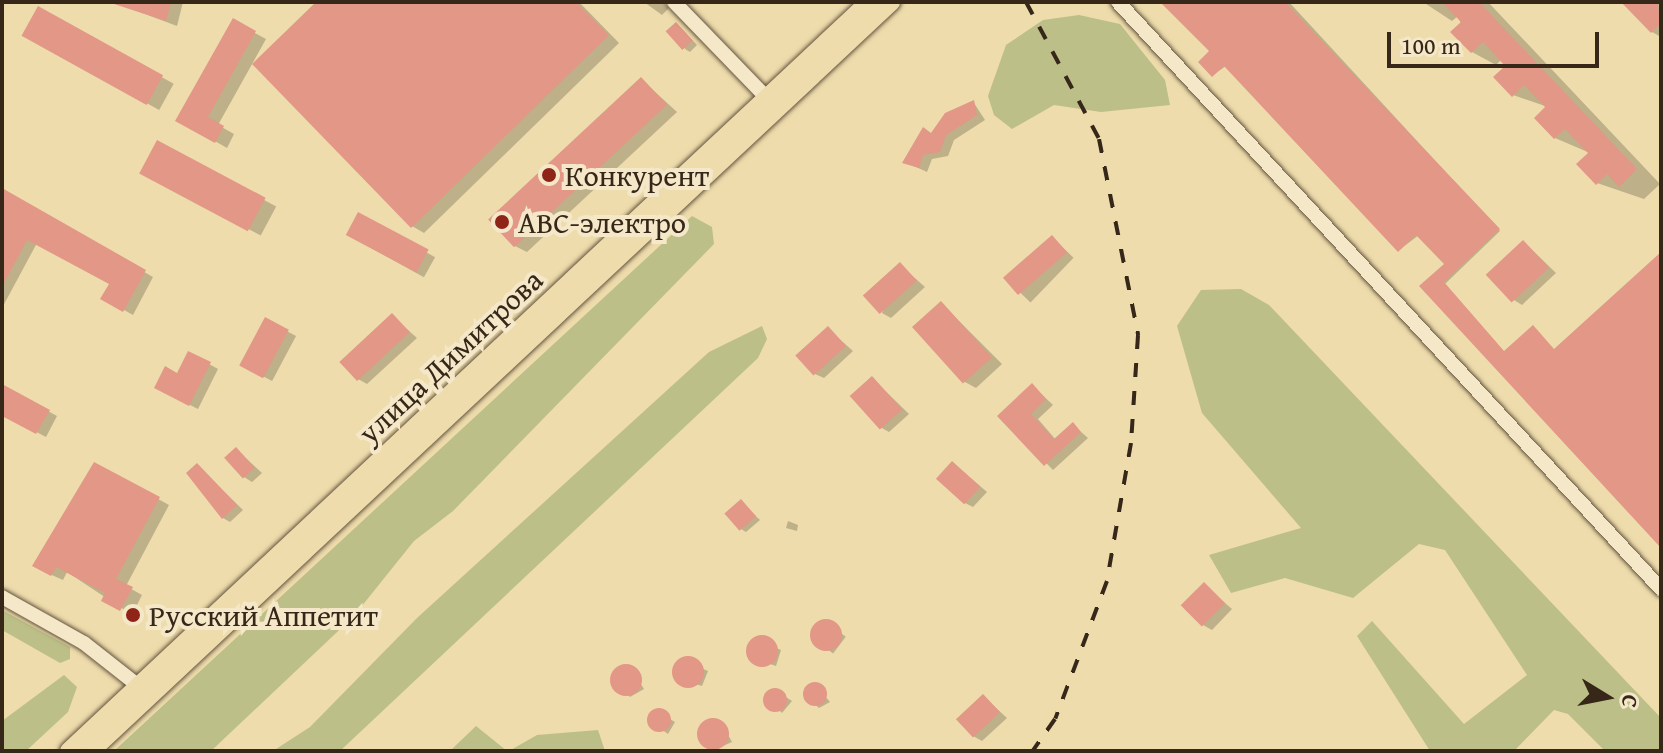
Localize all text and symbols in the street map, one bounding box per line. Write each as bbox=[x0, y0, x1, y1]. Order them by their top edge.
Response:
scale bar bbox=[1391, 16, 1603, 66]
text: 100 m bbox=[1401, 28, 1461, 63]
place label: Конкурент bbox=[565, 157, 709, 193]
marker: Конкурент bbox=[540, 166, 558, 184]
place label: АВС-электро bbox=[518, 204, 686, 240]
marker: АВС-электро bbox=[493, 213, 511, 231]
street label: улица Димитрова bbox=[350, 261, 550, 451]
place label: Русский Аппетит bbox=[149, 597, 378, 633]
marker: Русский Аппетит bbox=[124, 606, 142, 624]
north arrow bbox=[1567, 657, 1647, 737]
text: С bbox=[1614, 692, 1647, 710]

